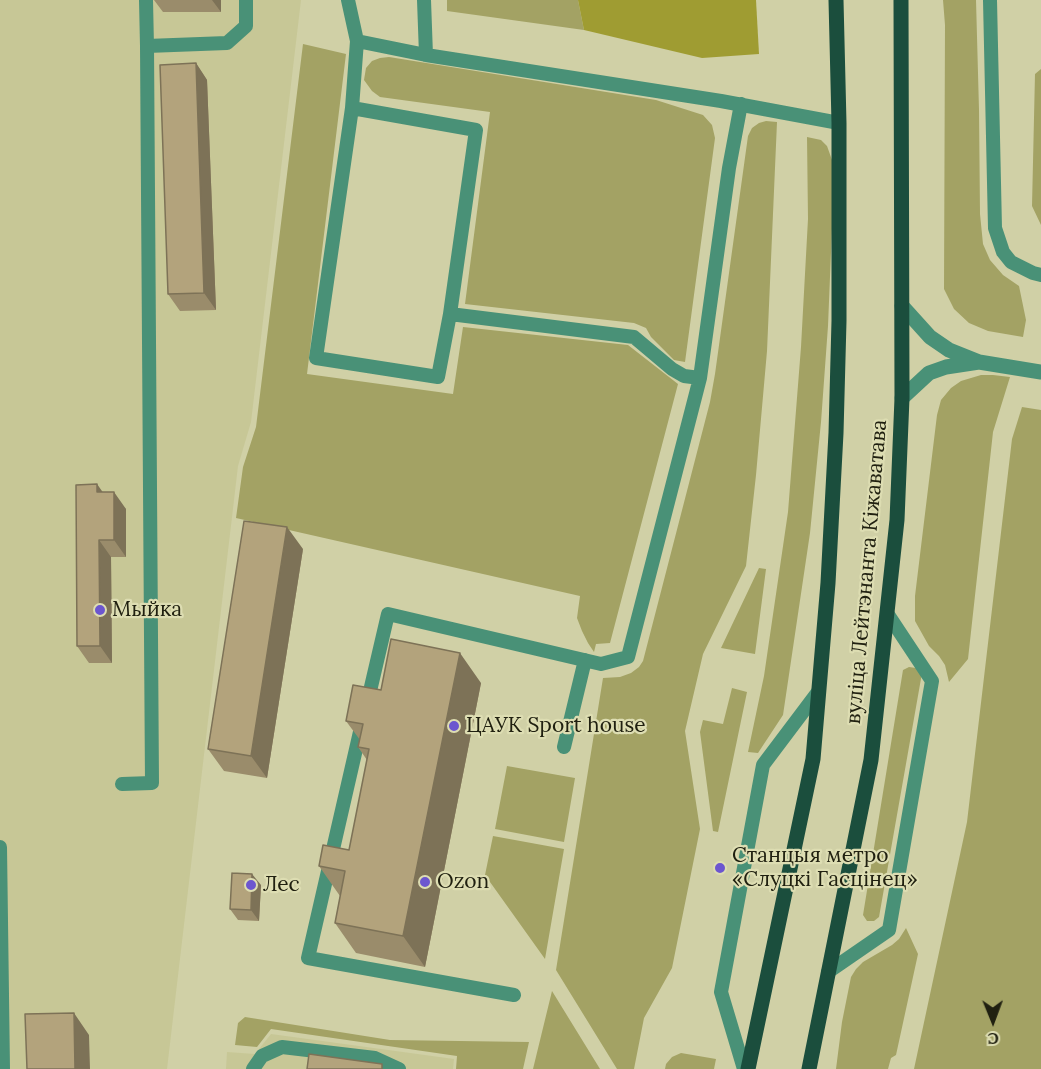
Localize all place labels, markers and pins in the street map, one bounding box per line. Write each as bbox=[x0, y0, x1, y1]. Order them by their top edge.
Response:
place label: Мыйка bbox=[112, 597, 182, 623]
marker: Мыйка bbox=[93, 603, 107, 617]
place label: ЦАУК Sport house bbox=[466, 713, 646, 739]
marker: ЦАУК Sport house bbox=[447, 719, 461, 733]
place label: Станцыя метро «Слуцкі Гасцінец» bbox=[732, 843, 918, 893]
marker: Станцыя метро «Слуцкі Гасцінец» bbox=[713, 861, 727, 875]
place label: Ozon bbox=[437, 869, 489, 895]
place label: Лес bbox=[263, 872, 300, 898]
marker: Ozon bbox=[418, 875, 432, 889]
marker: Лес bbox=[244, 878, 258, 892]

